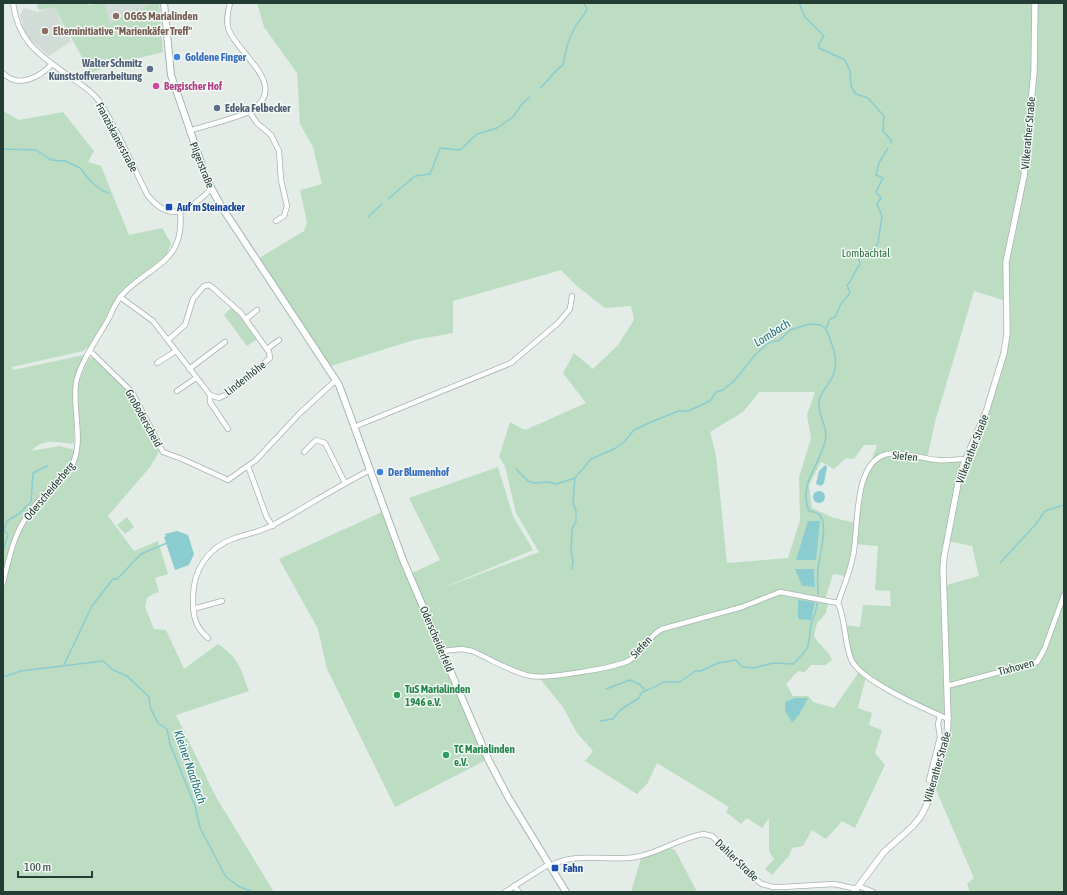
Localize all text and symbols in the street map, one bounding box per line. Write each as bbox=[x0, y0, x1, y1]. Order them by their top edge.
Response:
place label: OGGS Marialinden bbox=[124, 10, 198, 22]
marker: OGGS Marialinden bbox=[111, 11, 121, 21]
place label: Elterninitiative "Marienkäfer Treff" bbox=[53, 25, 193, 37]
marker: Elterninitiative "Marienkäfer Treff" bbox=[40, 26, 50, 36]
place label: Goldene Finger bbox=[185, 51, 247, 63]
marker: Goldene Finger bbox=[172, 52, 182, 62]
place label: Walter Schmitz Kunststoffverarbeitung bbox=[49, 57, 142, 82]
marker: Walter Schmitz Kunststoffverarbeitung bbox=[145, 64, 155, 74]
place label: Bergischer Hof bbox=[164, 80, 223, 92]
marker: Bergischer Hof bbox=[151, 81, 161, 91]
street label: Vilkerather Straße bbox=[1019, 96, 1037, 170]
street label: Franziskanerstraße bbox=[94, 100, 140, 174]
place label: Edeka Felbecker bbox=[225, 102, 291, 114]
marker: Edeka Felbecker bbox=[212, 103, 222, 113]
street label: Pilgerstraße bbox=[187, 140, 217, 190]
place label: Auf´m Steinacker bbox=[176, 201, 245, 213]
marker: Auf´m Steinacker bbox=[164, 202, 174, 212]
park label: Lombachtal bbox=[842, 247, 890, 259]
water label: Lombach bbox=[751, 316, 793, 350]
street label: Lindenhöhe bbox=[222, 358, 268, 398]
street label: Großoderscheid bbox=[123, 387, 165, 449]
street label: Vilkerather Straße bbox=[953, 413, 991, 485]
street label: Siefen bbox=[892, 449, 918, 463]
street label: Oderscheiderberg bbox=[21, 459, 77, 522]
place label: Der Blumenhof bbox=[388, 466, 450, 478]
marker: Der Blumenhof bbox=[375, 467, 385, 477]
street label: Oderscheiderfeld bbox=[418, 604, 456, 674]
street label: Siefen bbox=[628, 634, 654, 660]
street label: Tixhoven bbox=[997, 656, 1035, 678]
place label: TuS Marialinden 1946 e.V. bbox=[405, 683, 470, 708]
marker: TuS Marialinden 1946 e.V. bbox=[392, 690, 402, 700]
water label: Kleiner Naafbach bbox=[171, 728, 209, 806]
street label: Vilkerather Straße bbox=[921, 730, 953, 804]
place label: TC Marialinden e.V. bbox=[454, 743, 515, 768]
marker: TC Marialinden e.V. bbox=[441, 750, 451, 760]
street label: Dahler Straße bbox=[713, 836, 761, 884]
scale bar bbox=[18, 853, 92, 879]
text: 100 m bbox=[24, 860, 51, 874]
place label: Fahn bbox=[563, 862, 583, 874]
marker: Fahn bbox=[550, 863, 560, 873]

